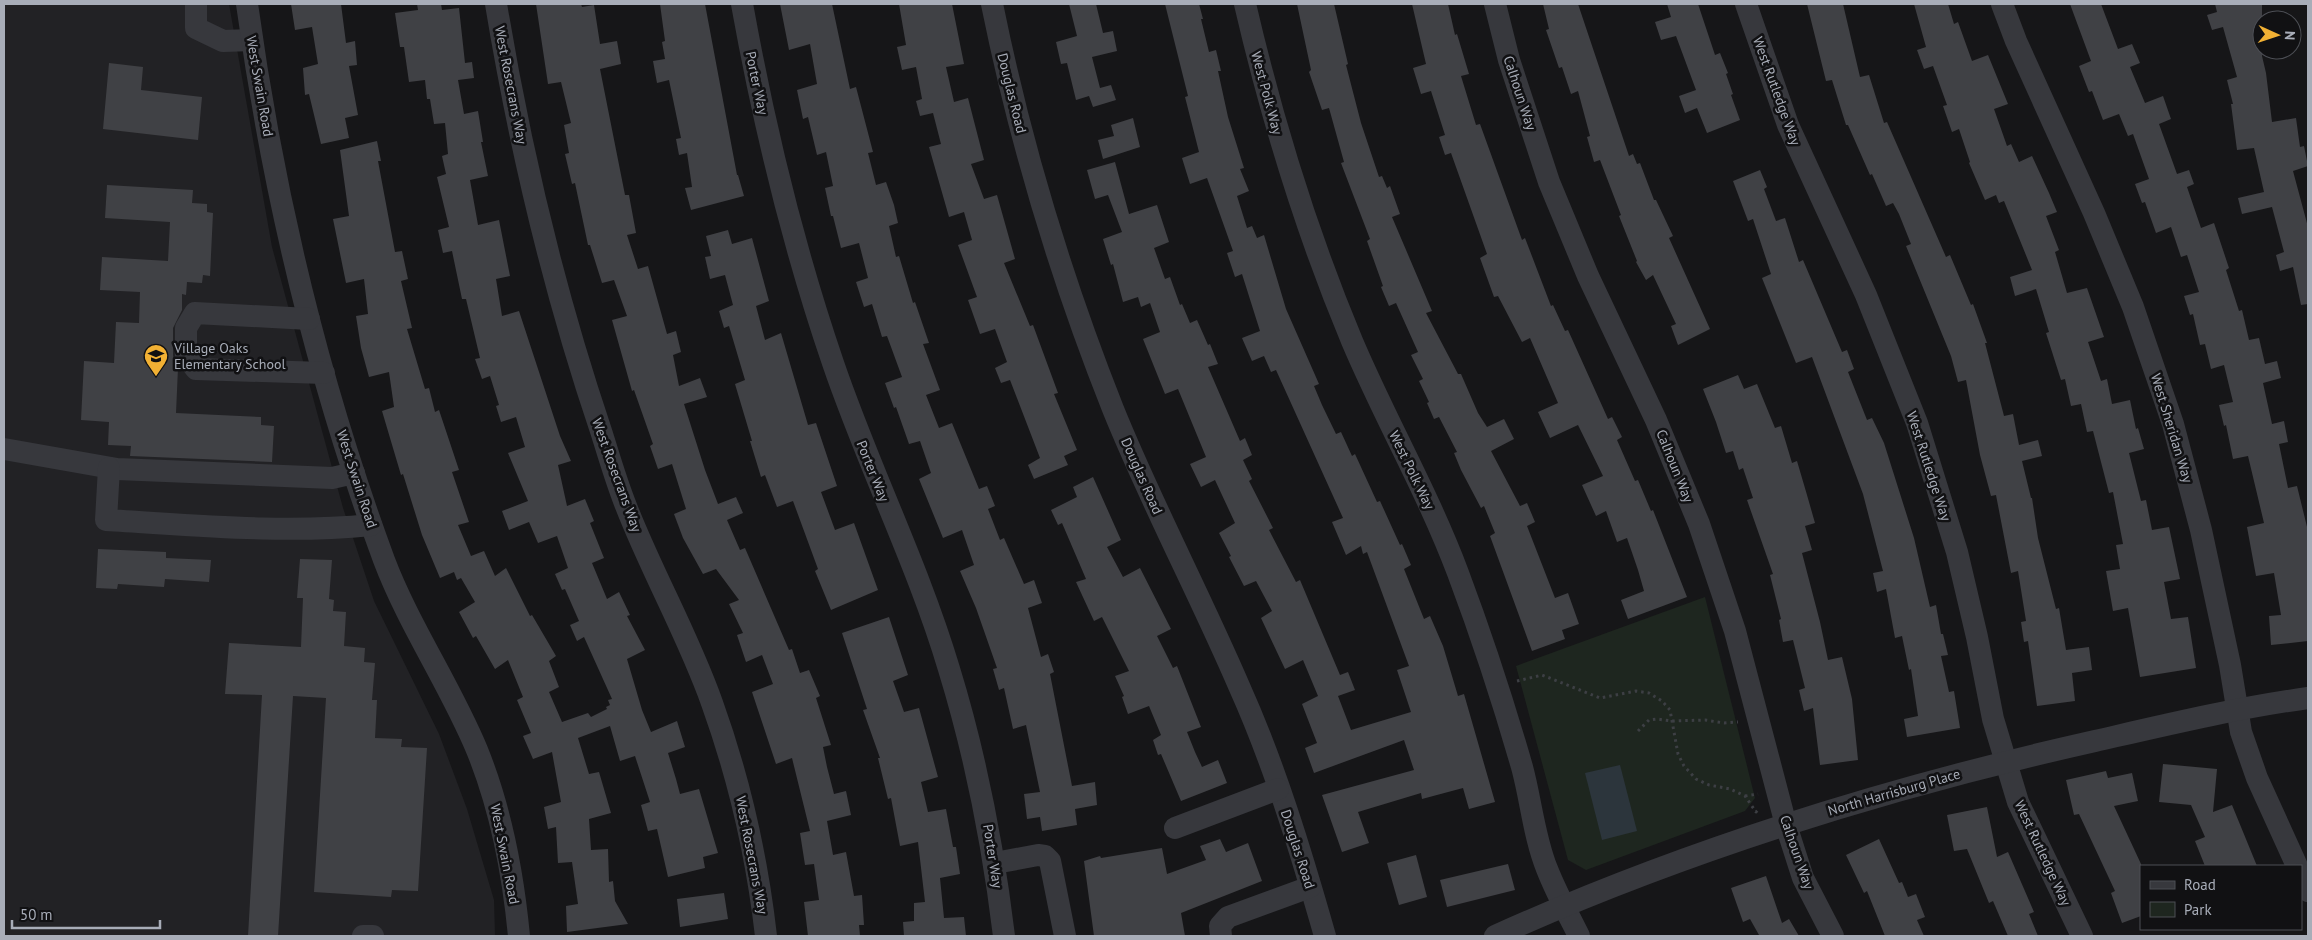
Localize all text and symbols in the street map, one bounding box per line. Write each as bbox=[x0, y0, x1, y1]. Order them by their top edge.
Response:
north arrow bbox=[2252, 10, 2302, 60]
street label: West Rosecrans Way bbox=[491, 24, 531, 146]
text: N bbox=[2281, 31, 2299, 41]
street label: West Swain Road bbox=[242, 34, 278, 138]
street label: West Rutledge Way bbox=[1749, 34, 1805, 148]
street label: West Polk Way bbox=[1247, 49, 1287, 137]
street label: Porter Way bbox=[741, 50, 773, 117]
street label: Douglas Road bbox=[993, 51, 1031, 135]
street label: Calhoun Way bbox=[1500, 54, 1541, 133]
place label: Village Oaks Elementary School bbox=[173, 339, 286, 373]
school or university icon: Village Oaks Elementary School bbox=[143, 343, 169, 377]
street label: West Sheridan Way bbox=[2147, 371, 2197, 485]
street label: West Rutledge Way bbox=[1903, 409, 1955, 524]
street label: West Rosecrans Way bbox=[588, 416, 646, 535]
street label: Calhoun Way bbox=[1652, 427, 1698, 506]
street label: West Swain Road bbox=[333, 428, 381, 530]
street label: West Polk Way bbox=[1385, 428, 1439, 513]
street label: Douglas Road bbox=[1117, 435, 1167, 517]
street label: Porter Way bbox=[853, 438, 894, 505]
street label: North Harrisburg Place bbox=[1826, 764, 1962, 820]
street label: West Rosecrans Way bbox=[732, 794, 772, 916]
street label: West Rutledge Way bbox=[2011, 797, 2076, 909]
street label: West Swain Road bbox=[486, 802, 524, 906]
street label: Douglas Road bbox=[1277, 807, 1319, 891]
street label: Calhoun Way bbox=[1776, 813, 1818, 892]
street label: Porter Way bbox=[979, 823, 1007, 890]
legend bbox=[2140, 865, 2302, 930]
text: Road bbox=[2184, 875, 2216, 894]
scale bar bbox=[12, 898, 160, 930]
text: Park bbox=[2184, 900, 2212, 919]
text: 50 m bbox=[20, 905, 53, 924]

